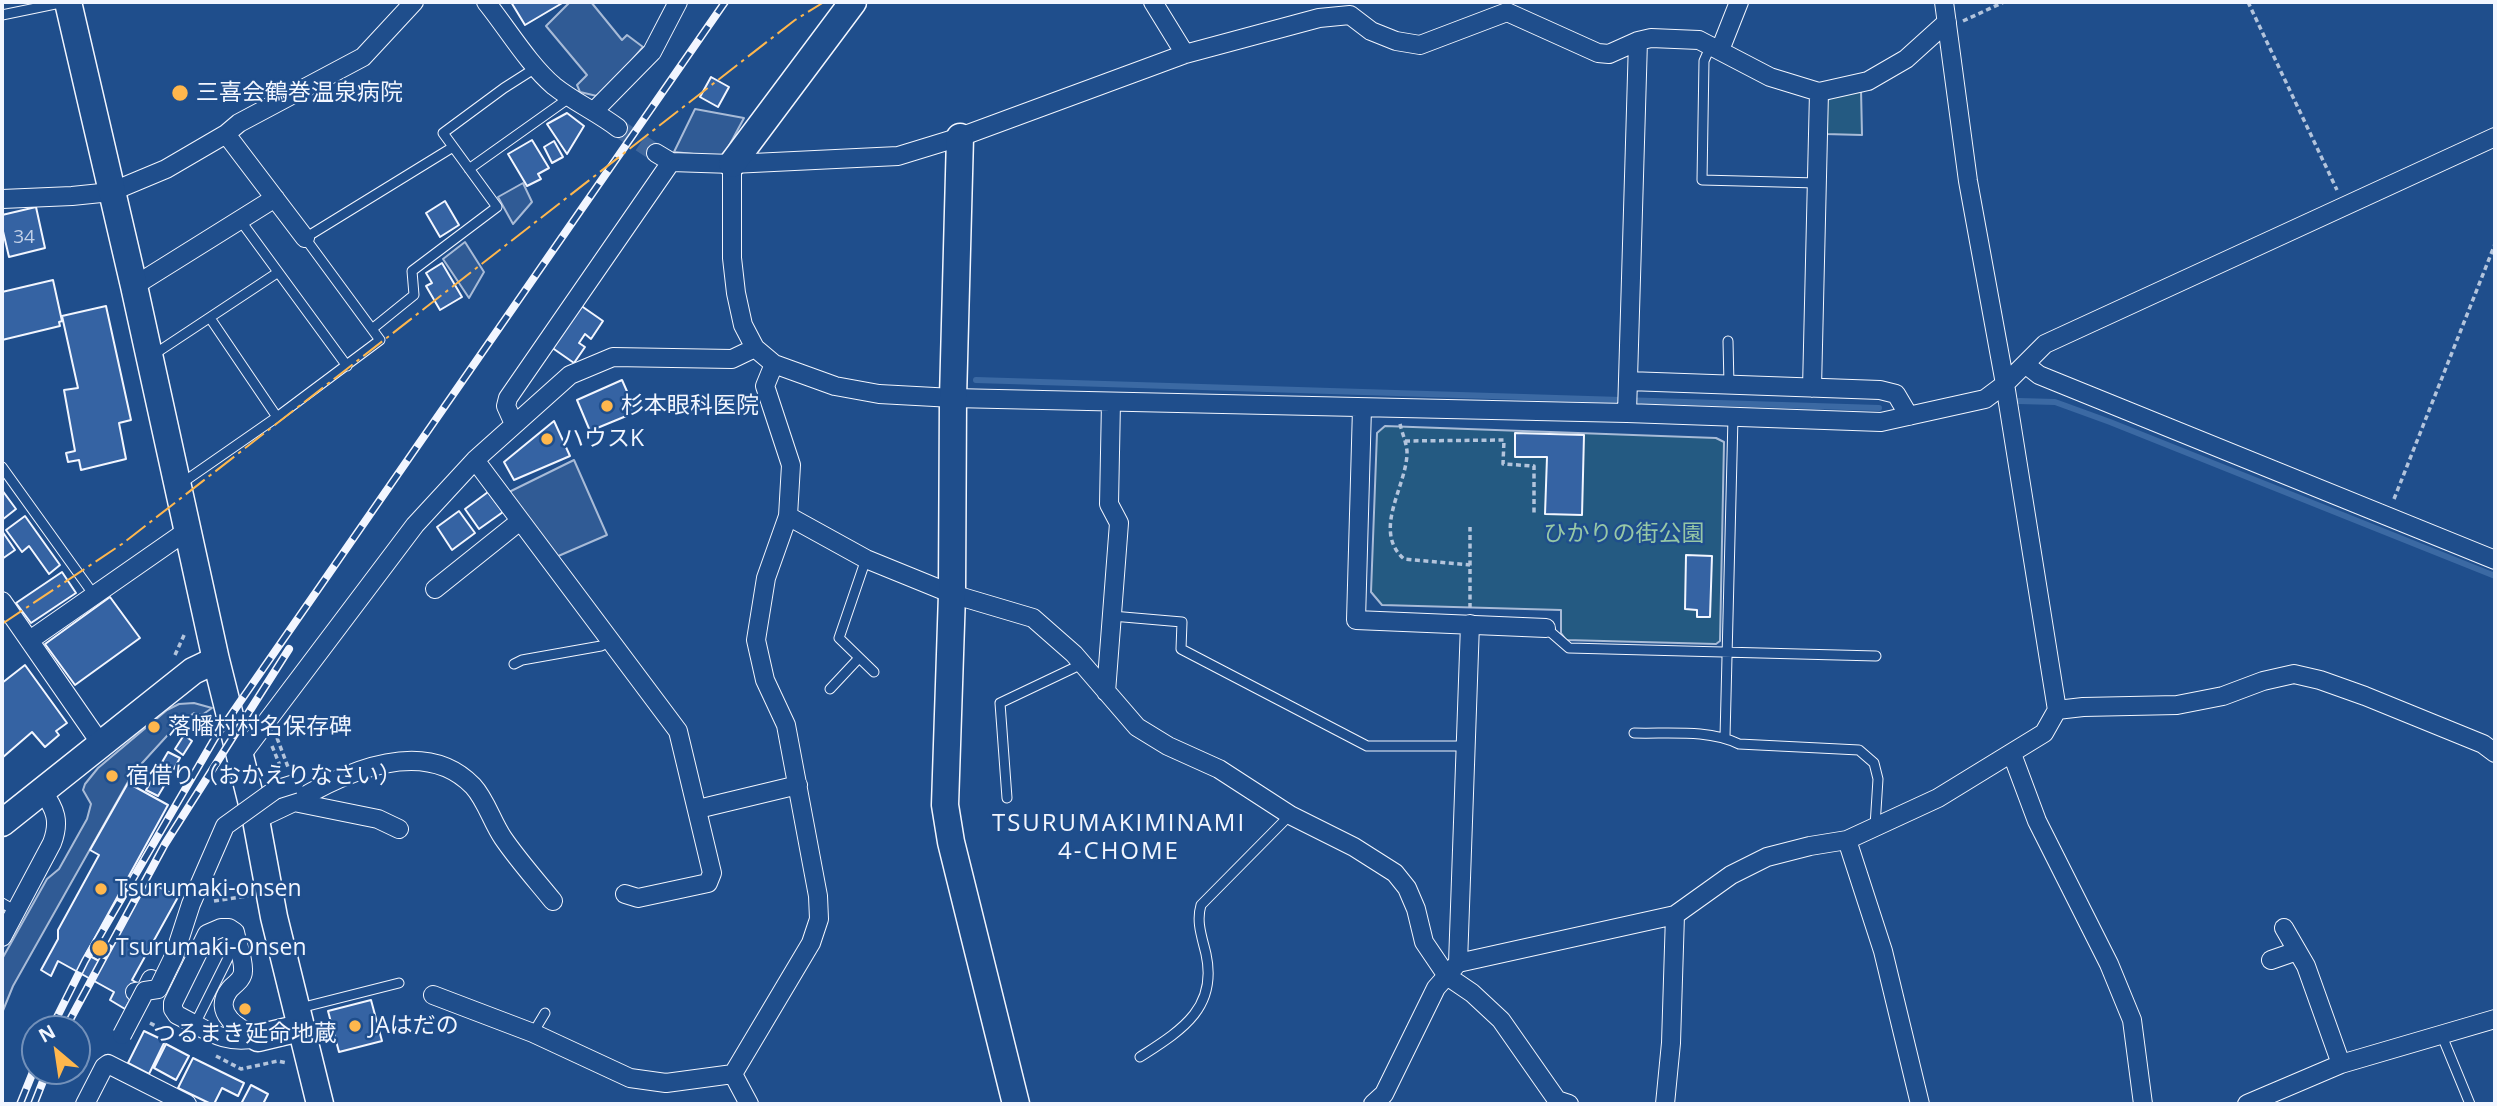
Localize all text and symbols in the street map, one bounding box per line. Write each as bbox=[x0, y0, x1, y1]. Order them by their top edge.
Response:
place label: 三喜会鶴巻温泉病院 bbox=[196, 79, 403, 107]
marker: 三喜会鶴巻温泉病院 bbox=[170, 83, 190, 103]
house number: 34 bbox=[13, 227, 35, 249]
place label: 杉本眼科医院 bbox=[621, 392, 759, 420]
marker: 杉本眼科医院 bbox=[599, 398, 615, 414]
place label: ハウスK bbox=[561, 425, 644, 453]
marker: ハウスK bbox=[539, 431, 555, 447]
park label: ひかりの街公園 bbox=[1544, 520, 1704, 548]
place label: 落幡村村名保存碑 bbox=[168, 713, 352, 741]
marker: 落幡村村名保存碑 bbox=[146, 719, 162, 735]
place label: 宿借り（おかえりなさい） bbox=[126, 762, 402, 790]
marker: 宿借り（おかえりなさい） bbox=[104, 768, 120, 784]
district label: TSURUMAKIMINAMI 4-CHOME bbox=[994, 810, 1244, 866]
place label: Tsurumaki-onsen bbox=[115, 875, 302, 903]
marker: Tsurumaki-onsen bbox=[93, 881, 109, 897]
place label: Tsurumaki-Onsen bbox=[116, 934, 307, 962]
marker: Tsurumaki-Onsen bbox=[90, 938, 110, 958]
marker: つるまき延命地蔵 bbox=[237, 1001, 253, 1017]
place label: JAはだの bbox=[369, 1012, 459, 1040]
north arrow bbox=[21, 1015, 91, 1085]
text: N bbox=[34, 1018, 60, 1049]
marker: JAはだの bbox=[347, 1018, 363, 1034]
place label: つるまき延命地蔵 bbox=[153, 1020, 337, 1048]

